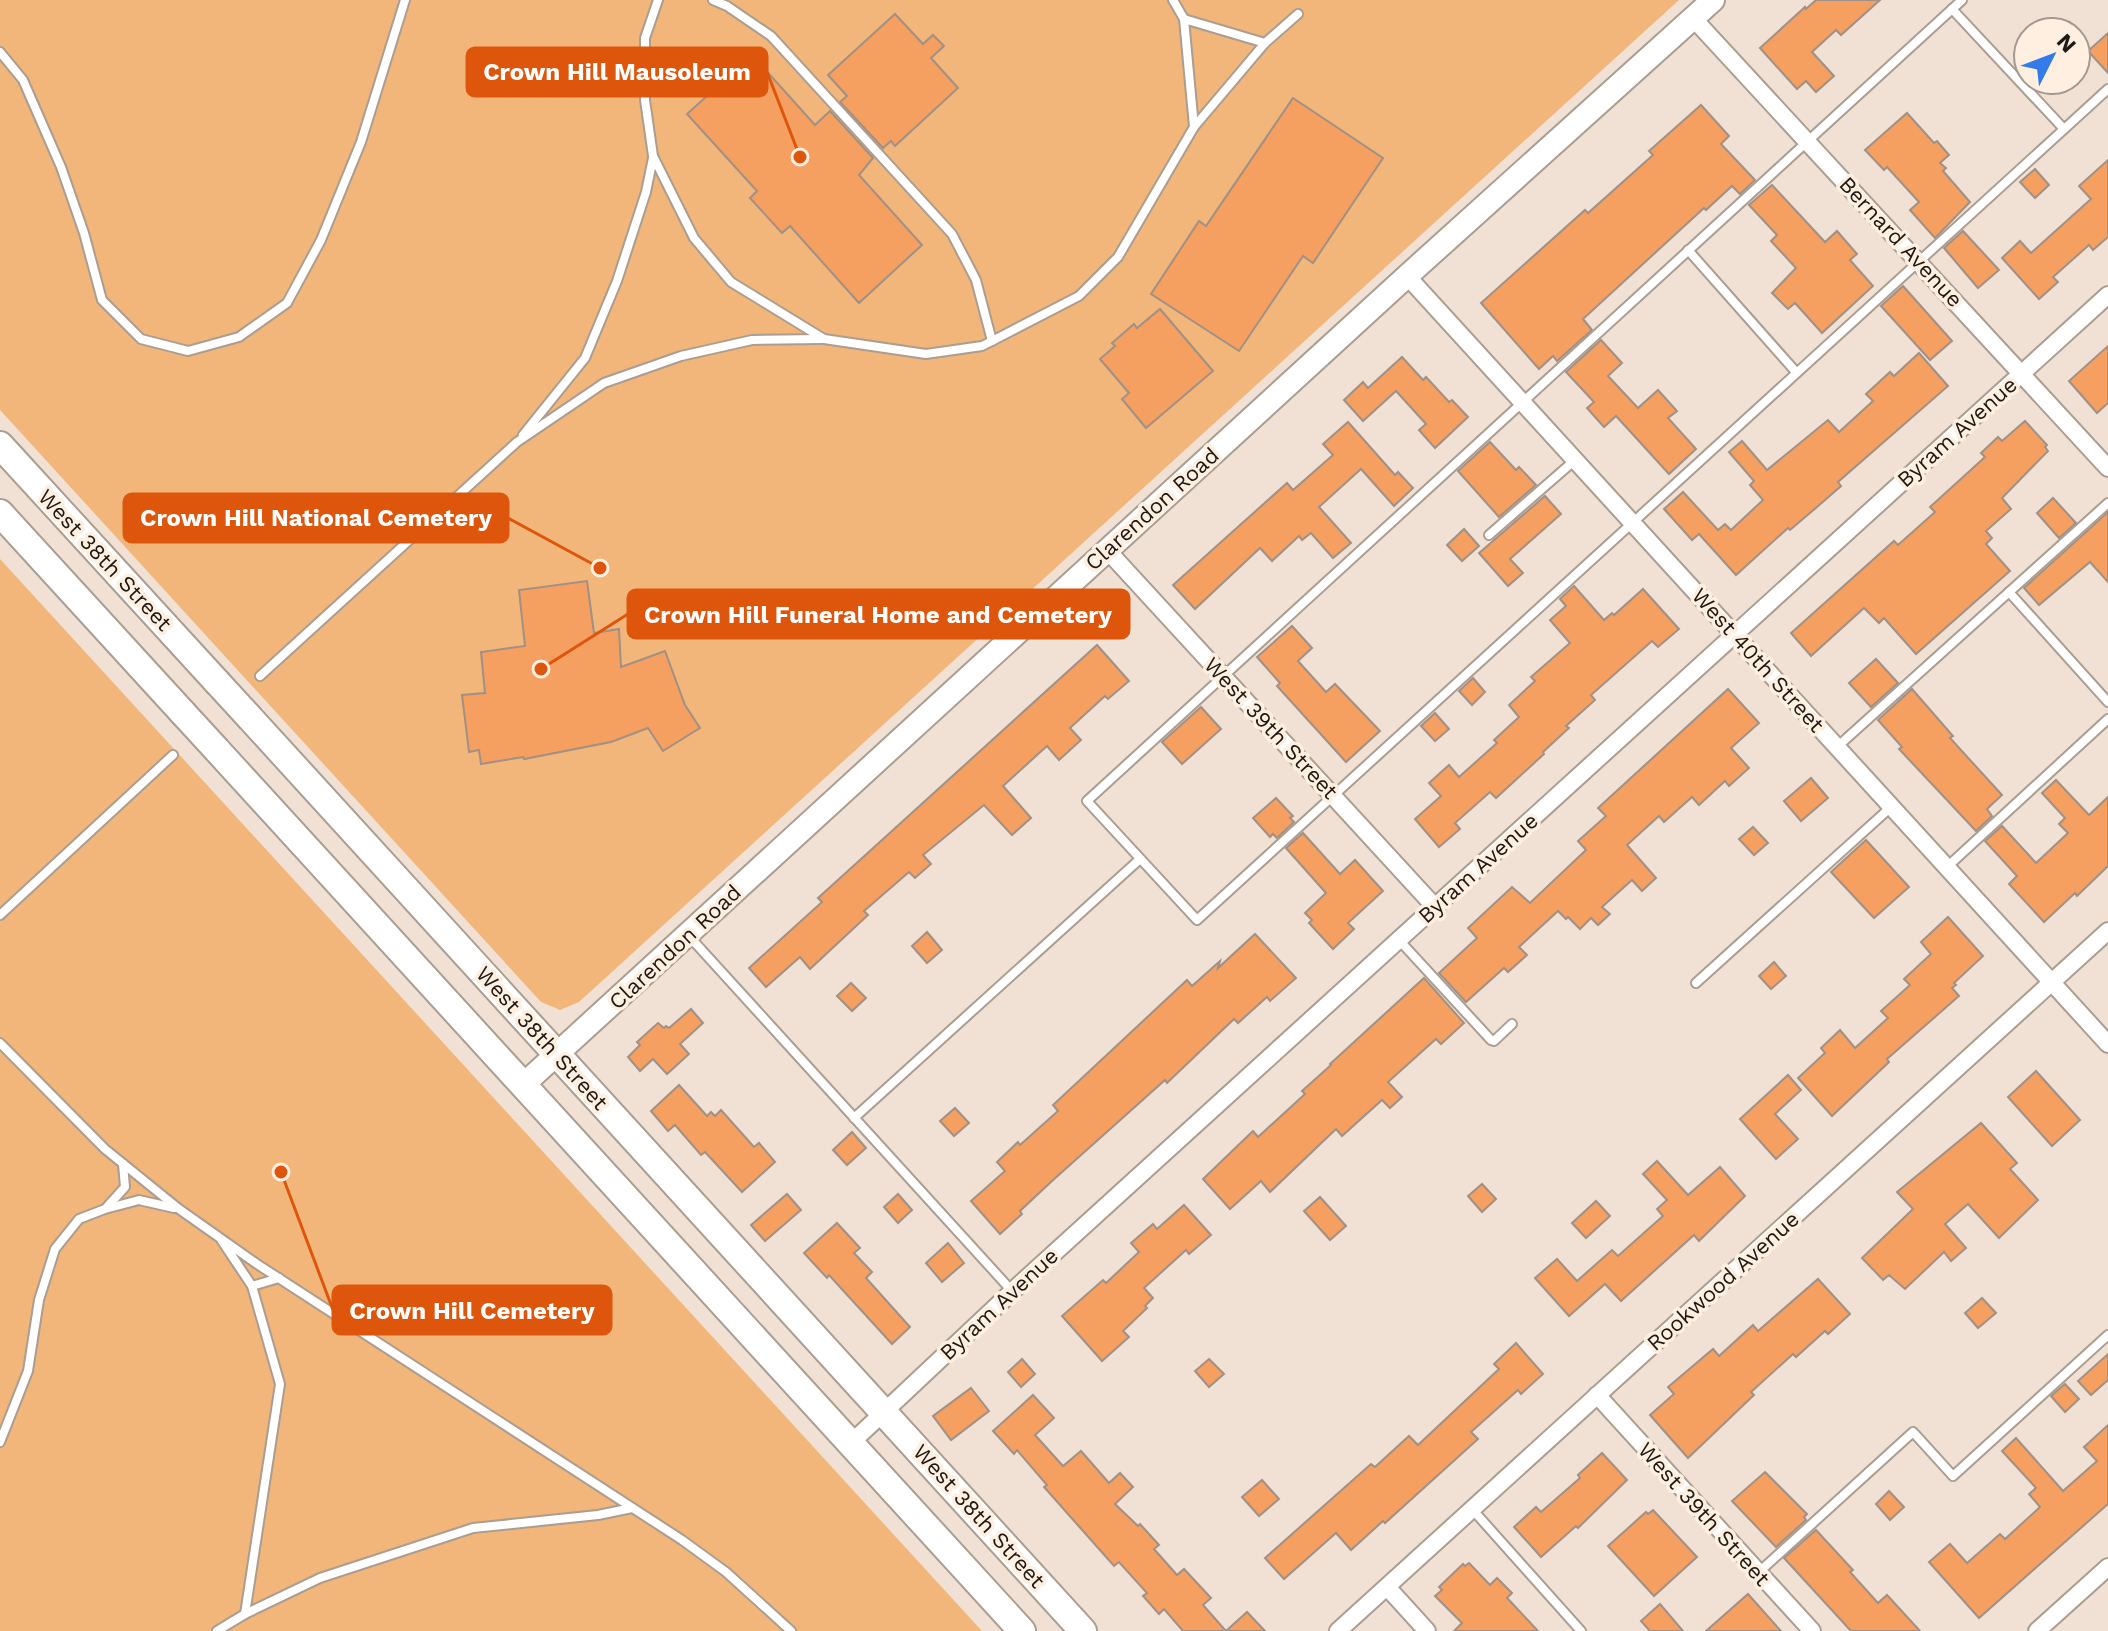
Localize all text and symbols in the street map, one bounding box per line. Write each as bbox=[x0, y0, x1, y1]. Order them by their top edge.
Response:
north arrow bbox=[2012, 16, 2092, 96]
text: N bbox=[2052, 29, 2081, 57]
callout: Crown Hill Mausoleum bbox=[467, 48, 767, 96]
text: Crown Hill Mausoleum bbox=[483, 58, 751, 86]
street label: Bernard Avenue bbox=[1834, 172, 1968, 312]
street label: Byram Avenue bbox=[1892, 372, 2022, 492]
street label: Clarendon Road bbox=[1080, 442, 1224, 576]
street label: West 38th Street bbox=[33, 484, 177, 636]
callout: Crown Hill National Cemetery bbox=[124, 494, 508, 542]
text: Crown Hill National Cemetery bbox=[140, 504, 492, 532]
street label: West 40th Street bbox=[1687, 583, 1829, 737]
callout: Crown Hill Funeral Home and Cemetery bbox=[628, 590, 1129, 638]
text: Crown Hill Funeral Home and Cemetery bbox=[644, 601, 1113, 629]
street label: West 39th Street bbox=[1199, 652, 1343, 804]
street label: Byram Avenue bbox=[1413, 808, 1543, 928]
street label: Clarendon Road bbox=[604, 880, 746, 1014]
street label: West 38th Street bbox=[471, 961, 613, 1115]
street label: Rookwood Avenue bbox=[1642, 1206, 1804, 1356]
street label: Byram Avenue bbox=[935, 1243, 1063, 1365]
callout: Crown Hill Cemetery bbox=[333, 1286, 611, 1334]
text: Crown Hill Cemetery bbox=[349, 1297, 595, 1325]
street label: West 39th Street bbox=[1633, 1437, 1775, 1591]
street label: West 38th Street bbox=[908, 1439, 1050, 1593]

